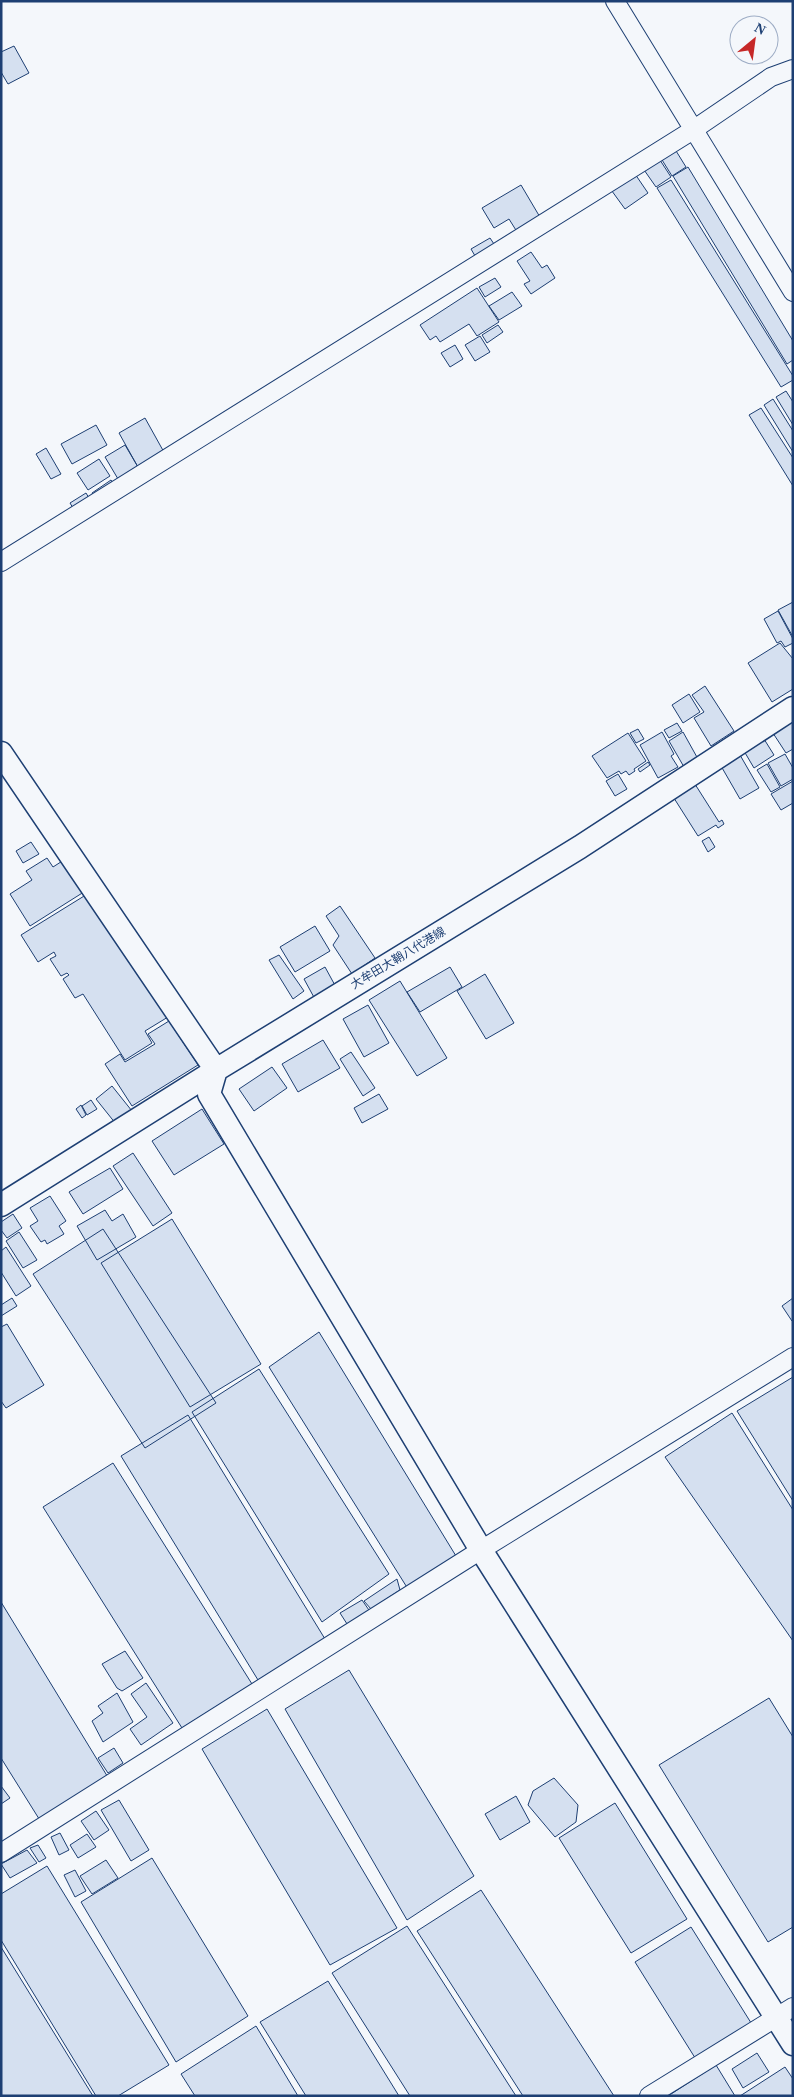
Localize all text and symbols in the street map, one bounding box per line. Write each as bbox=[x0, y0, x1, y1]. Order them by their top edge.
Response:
north arrow bbox=[729, 15, 779, 65]
text: N bbox=[752, 20, 768, 38]
street label: 大牟田大鞘八代港線 bbox=[348, 924, 448, 992]

